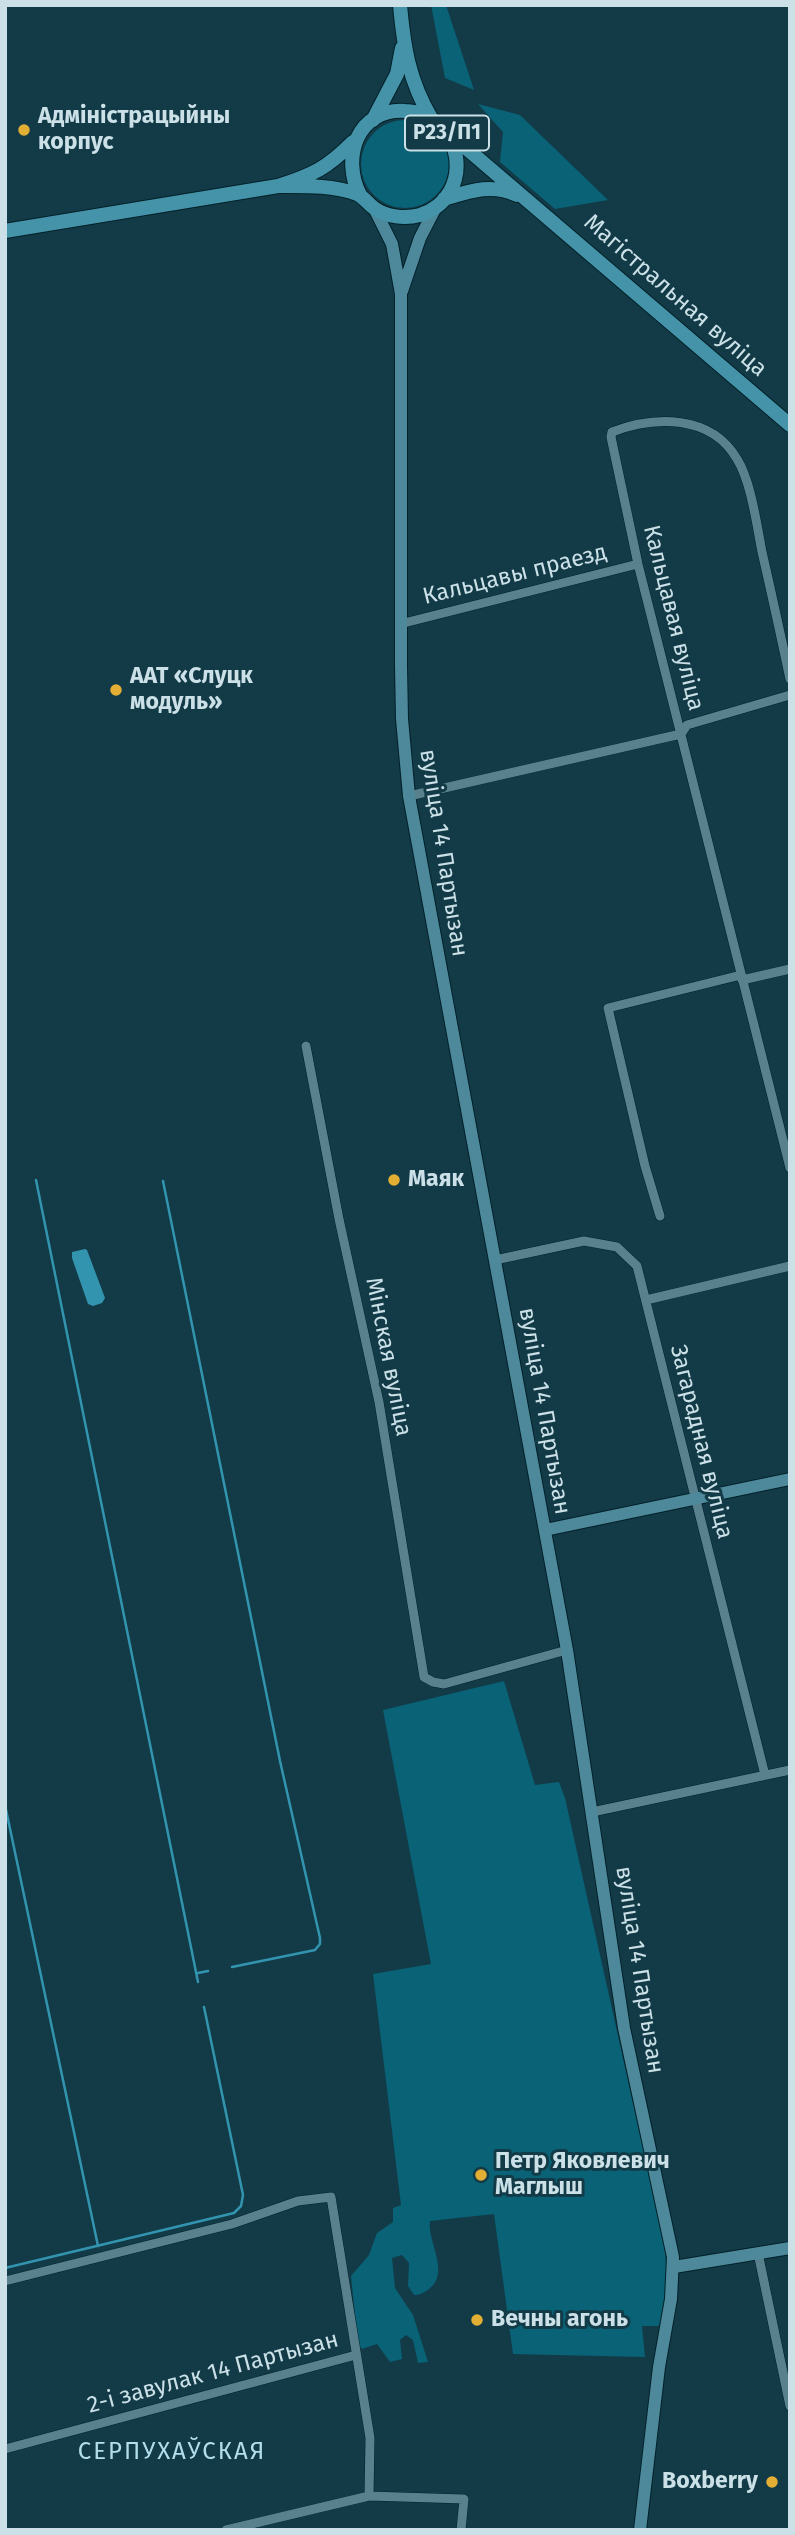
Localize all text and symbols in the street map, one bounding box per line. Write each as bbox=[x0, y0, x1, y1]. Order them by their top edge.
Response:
place label: Адміністрацыйны корпус bbox=[38, 103, 230, 157]
road number: Р23/П1 bbox=[405, 116, 489, 150]
marker: Адміністрацыйны корпус bbox=[16, 122, 32, 138]
street label: Магістральная вуліца bbox=[578, 209, 772, 383]
street label: Кальцавая вуліца bbox=[637, 522, 709, 714]
street label: Кальцавы праезд bbox=[420, 539, 610, 611]
place label: ААТ «Слуцк модуль» bbox=[130, 663, 253, 717]
marker: ААТ «Слуцк модуль» bbox=[108, 682, 124, 698]
street label: вуліца 14 Партызан bbox=[413, 747, 473, 959]
place label: Маяк bbox=[408, 1166, 464, 1194]
marker: Маяк bbox=[386, 1172, 402, 1188]
street label: Мінская вуліца bbox=[359, 1275, 417, 1439]
street label: вуліца 14 Партызан bbox=[512, 1305, 576, 1517]
street label: Загарадная вуліца bbox=[664, 1342, 738, 1542]
street label: вуліца 14 Партызан bbox=[609, 1864, 669, 2076]
place label: Петр Яковлевич Маглыш bbox=[495, 2148, 670, 2202]
marker: Петр Яковлевич Маглыш bbox=[473, 2167, 489, 2183]
place label: Вечны агонь bbox=[491, 2306, 628, 2334]
marker: Вечны агонь bbox=[469, 2312, 485, 2328]
street label: 2-і завулак 14 Партызан bbox=[85, 2326, 341, 2420]
district label: СЕРПУХАЎСКАЯ bbox=[79, 2438, 265, 2466]
place label: Boxberry bbox=[662, 2468, 758, 2496]
marker: Boxberry bbox=[764, 2474, 780, 2490]

